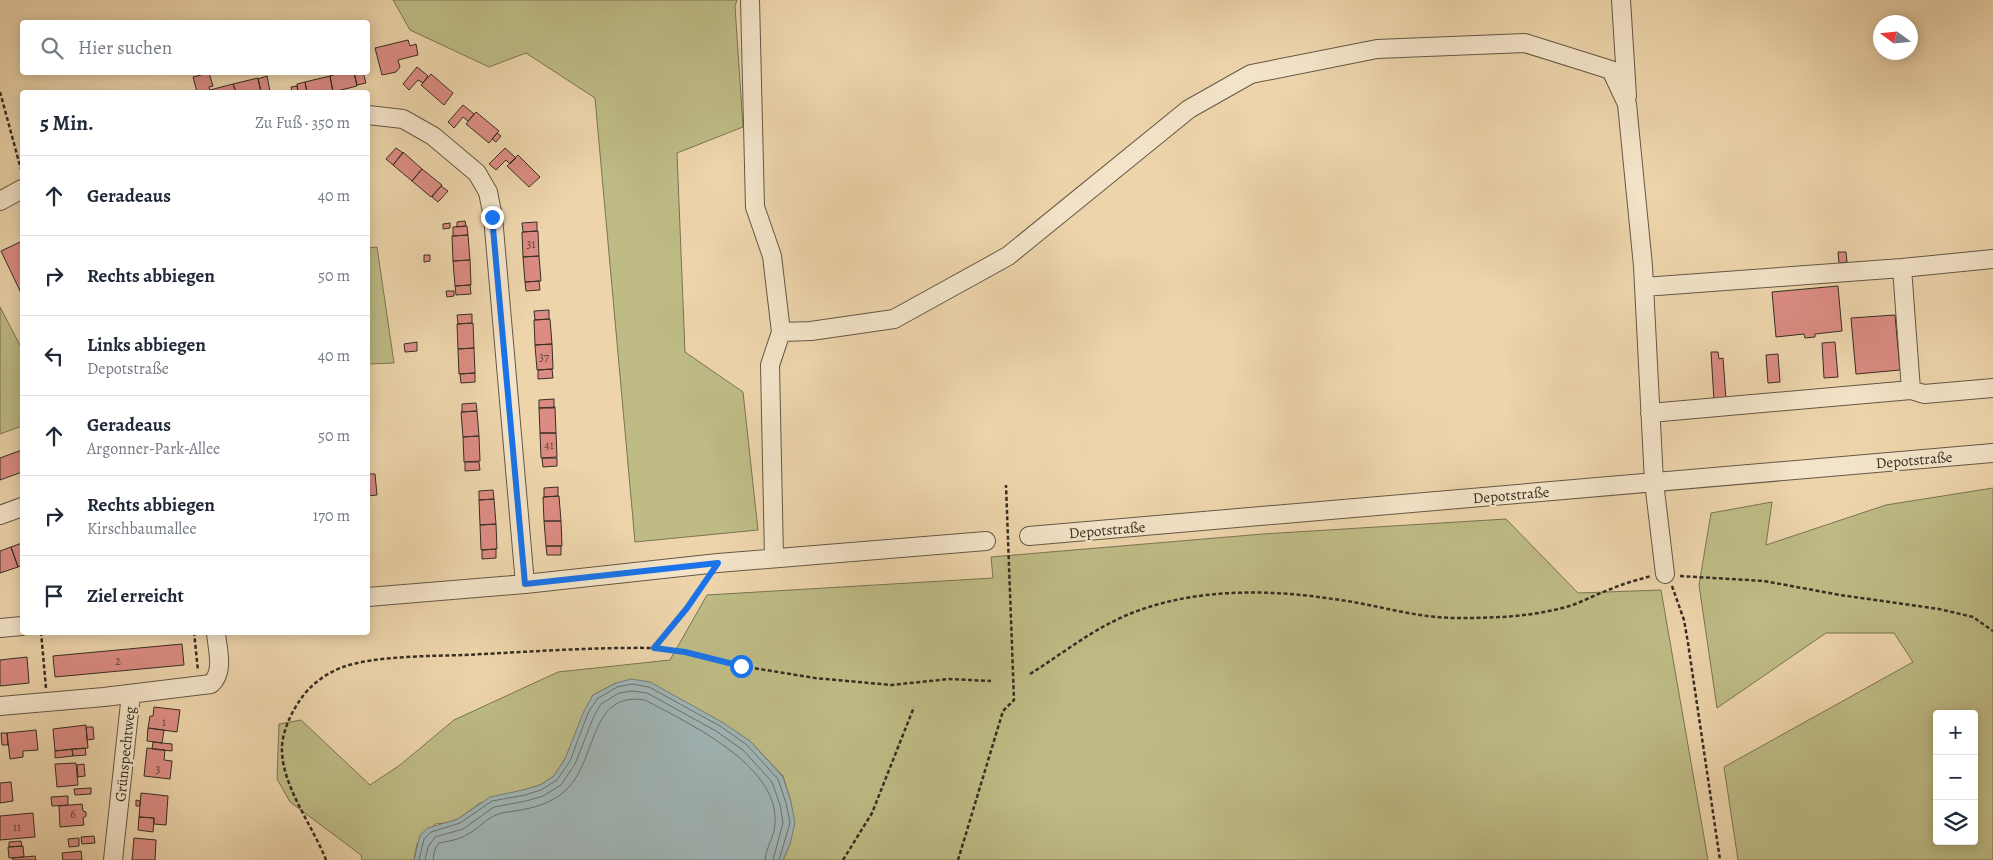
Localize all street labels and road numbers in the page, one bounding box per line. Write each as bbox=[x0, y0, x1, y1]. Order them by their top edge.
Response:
street label: Depotstraße bbox=[1875, 447, 1953, 473]
street label: Depotstraße bbox=[1472, 482, 1550, 508]
street label: Depotstraße bbox=[1068, 517, 1146, 543]
street label: Grünspechtweg bbox=[110, 705, 140, 803]

